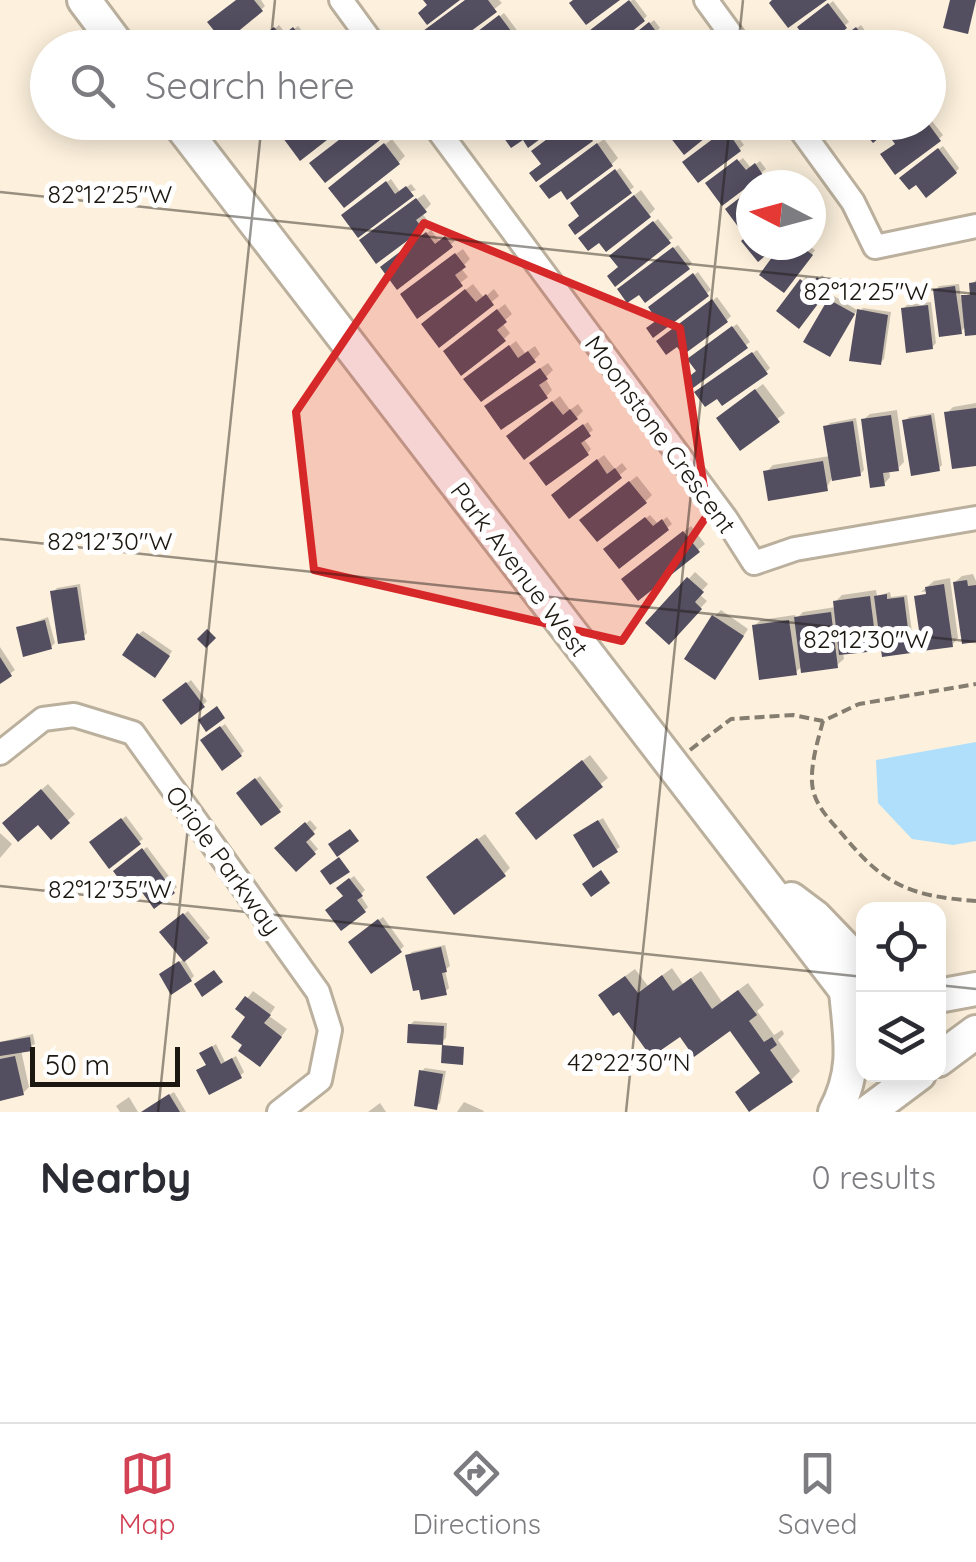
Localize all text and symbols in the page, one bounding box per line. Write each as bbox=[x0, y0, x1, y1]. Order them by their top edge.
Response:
search box bbox=[30, 30, 946, 140]
icon: search bbox=[65, 58, 120, 113]
text: Search here bbox=[145, 61, 355, 109]
north arrow bbox=[736, 170, 826, 260]
text: 82°12'25"W bbox=[48, 178, 172, 209]
text: 82°12'25"W bbox=[804, 275, 928, 306]
street label: Moonstone Crescent bbox=[579, 329, 743, 539]
street label: Park Avenue West bbox=[444, 476, 596, 662]
text: 82°12'30"W bbox=[47, 525, 173, 556]
text: 82°12'30"W bbox=[803, 623, 929, 654]
street label: Oriole Parkway bbox=[159, 779, 289, 941]
text: 82°12'35"W bbox=[48, 873, 172, 904]
map controls bbox=[856, 902, 946, 1082]
button: locate bbox=[856, 902, 946, 992]
button: layers bbox=[856, 992, 946, 1082]
scale bar bbox=[30, 1042, 180, 1086]
text: 42°22'30"N bbox=[567, 1046, 691, 1077]
text: 50 m bbox=[45, 1047, 110, 1082]
text: Nearby bbox=[40, 1151, 191, 1204]
text: 0 results bbox=[812, 1157, 936, 1197]
tab: Map bbox=[118, 1446, 176, 1541]
tab: Directions bbox=[412, 1446, 541, 1541]
tab: Saved bbox=[778, 1446, 858, 1541]

